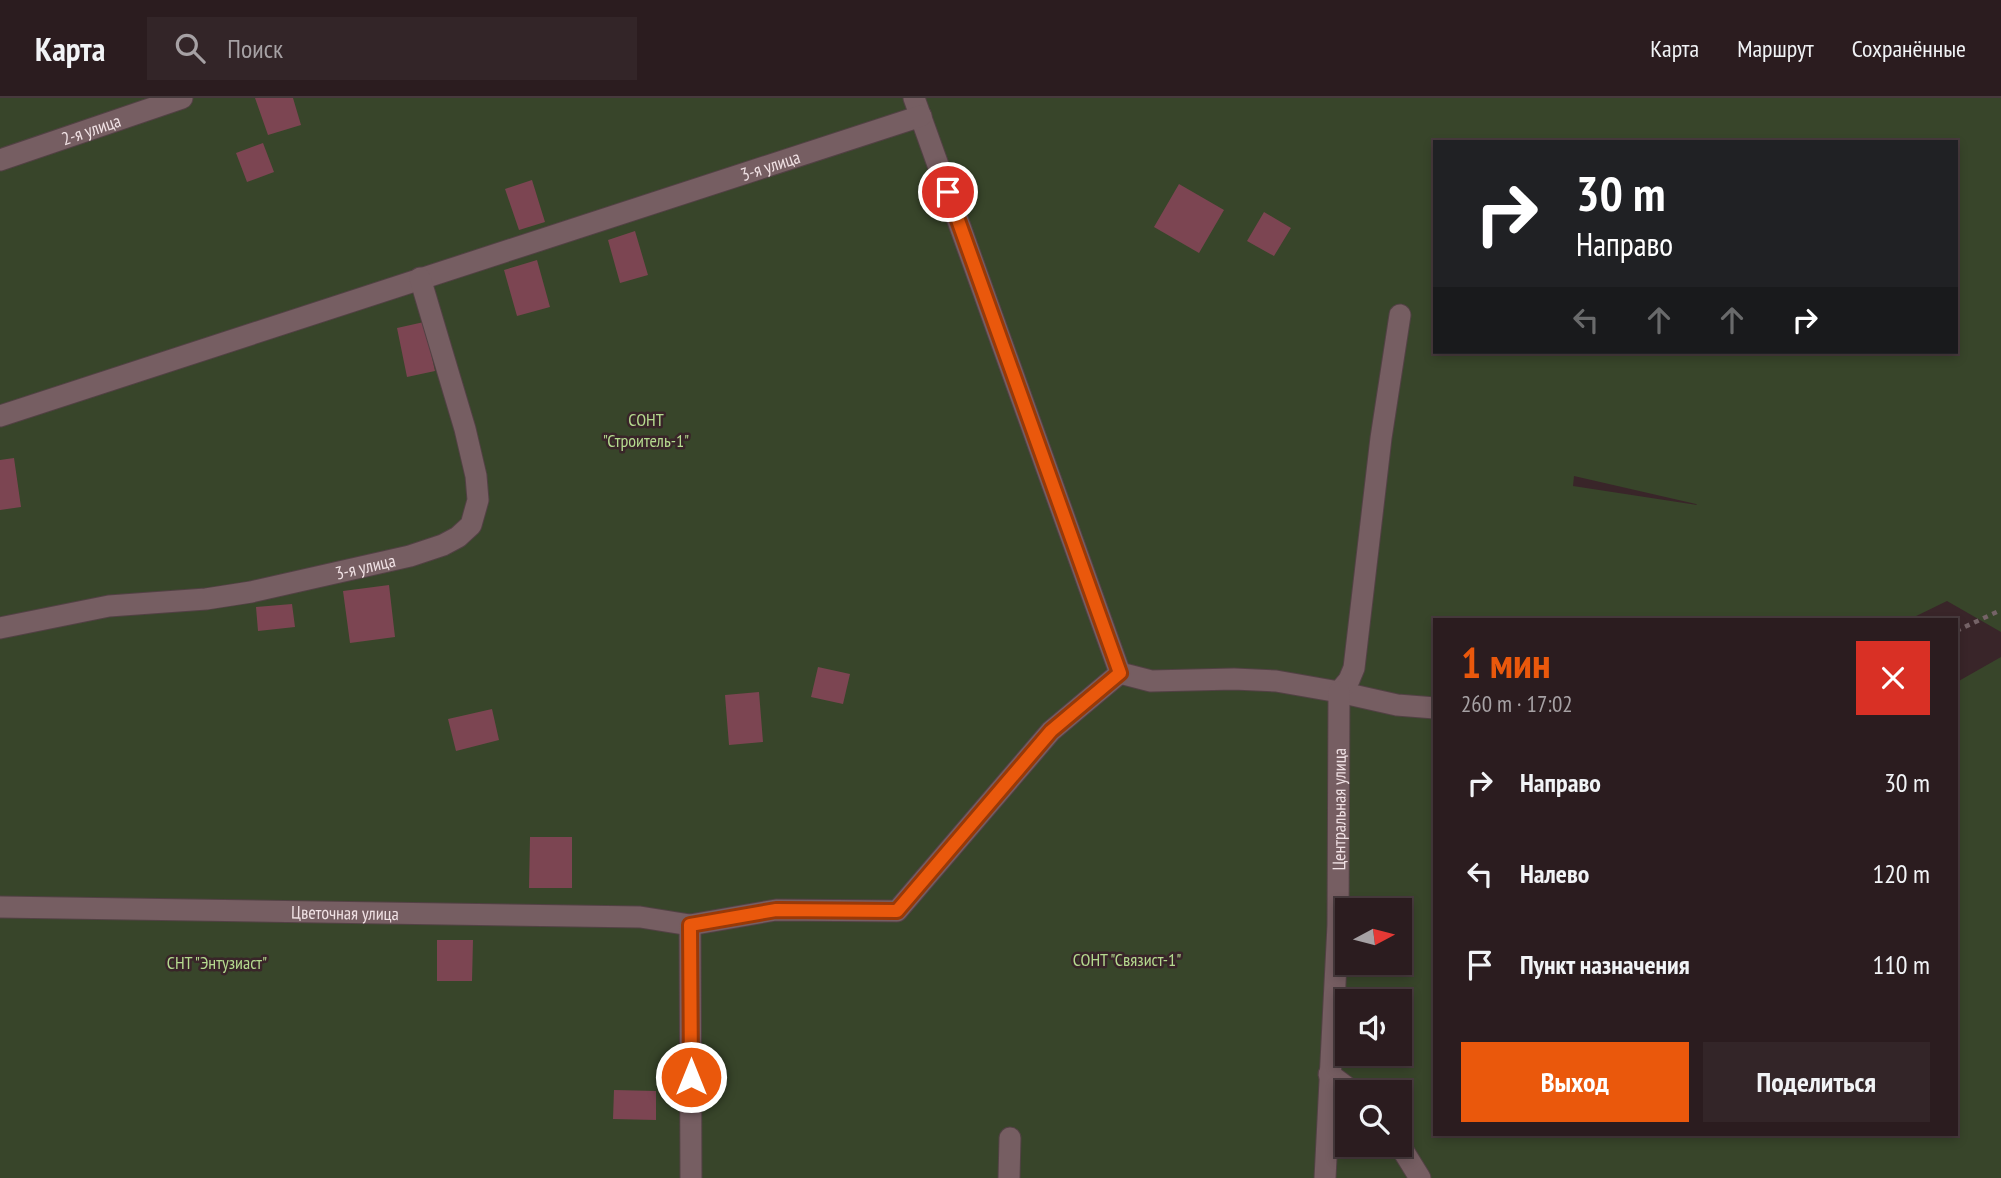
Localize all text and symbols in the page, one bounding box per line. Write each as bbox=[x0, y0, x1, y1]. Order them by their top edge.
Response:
search box bbox=[147, 17, 637, 80]
text: Карта bbox=[35, 27, 105, 70]
icon: search bbox=[171, 29, 209, 67]
text: Поиск bbox=[227, 32, 283, 65]
text: Карта bbox=[1650, 33, 1699, 64]
text: Маршрут bbox=[1737, 33, 1814, 64]
text: Сохранённые bbox=[1852, 33, 1966, 64]
street label: 2-я улица bbox=[58, 108, 123, 150]
street label: 3-я улица bbox=[738, 145, 803, 186]
text: 30 m bbox=[1576, 161, 1665, 225]
pin bbox=[918, 162, 978, 222]
icon: right bbox=[1461, 168, 1552, 259]
icon: arrive bbox=[929, 173, 967, 211]
text: Направо bbox=[1576, 223, 1673, 265]
icon: left bbox=[1567, 301, 1605, 339]
icon: ahead bbox=[1640, 301, 1678, 339]
icon: ahead bbox=[1713, 301, 1751, 339]
icon: right bbox=[1786, 301, 1824, 339]
park label: СОНТ "Строитель-1" bbox=[603, 408, 689, 452]
street label: 3-я улица bbox=[333, 548, 397, 584]
text: 1 мин bbox=[1461, 635, 1551, 690]
button: close bbox=[1856, 641, 1930, 715]
text: 260 m · 17:02 bbox=[1461, 689, 1573, 718]
street label: Центральная улица bbox=[1327, 748, 1350, 871]
icon: right bbox=[1461, 764, 1499, 802]
text: Направо bbox=[1520, 766, 1601, 799]
text: 30 m bbox=[1884, 766, 1930, 799]
icon: left bbox=[1461, 855, 1499, 893]
text: Налево bbox=[1520, 857, 1589, 890]
text: 120 m bbox=[1872, 857, 1930, 890]
north arrow bbox=[1335, 898, 1412, 975]
map controls bbox=[1335, 898, 1412, 1157]
street label: Цветочная улица bbox=[291, 900, 399, 925]
icon: arrive bbox=[1461, 946, 1499, 984]
park label: СОНТ "Связист-1" bbox=[1073, 948, 1181, 971]
text: Пункт назначения bbox=[1520, 948, 1690, 981]
text: 110 m bbox=[1872, 948, 1930, 981]
park label: СНТ "Энтузиаст" bbox=[167, 951, 267, 974]
button: sound bbox=[1335, 989, 1412, 1066]
position arrow bbox=[654, 1040, 728, 1114]
button: Выход bbox=[1461, 1042, 1689, 1122]
button: Поделиться bbox=[1703, 1042, 1930, 1122]
button: search bbox=[1335, 1080, 1412, 1157]

